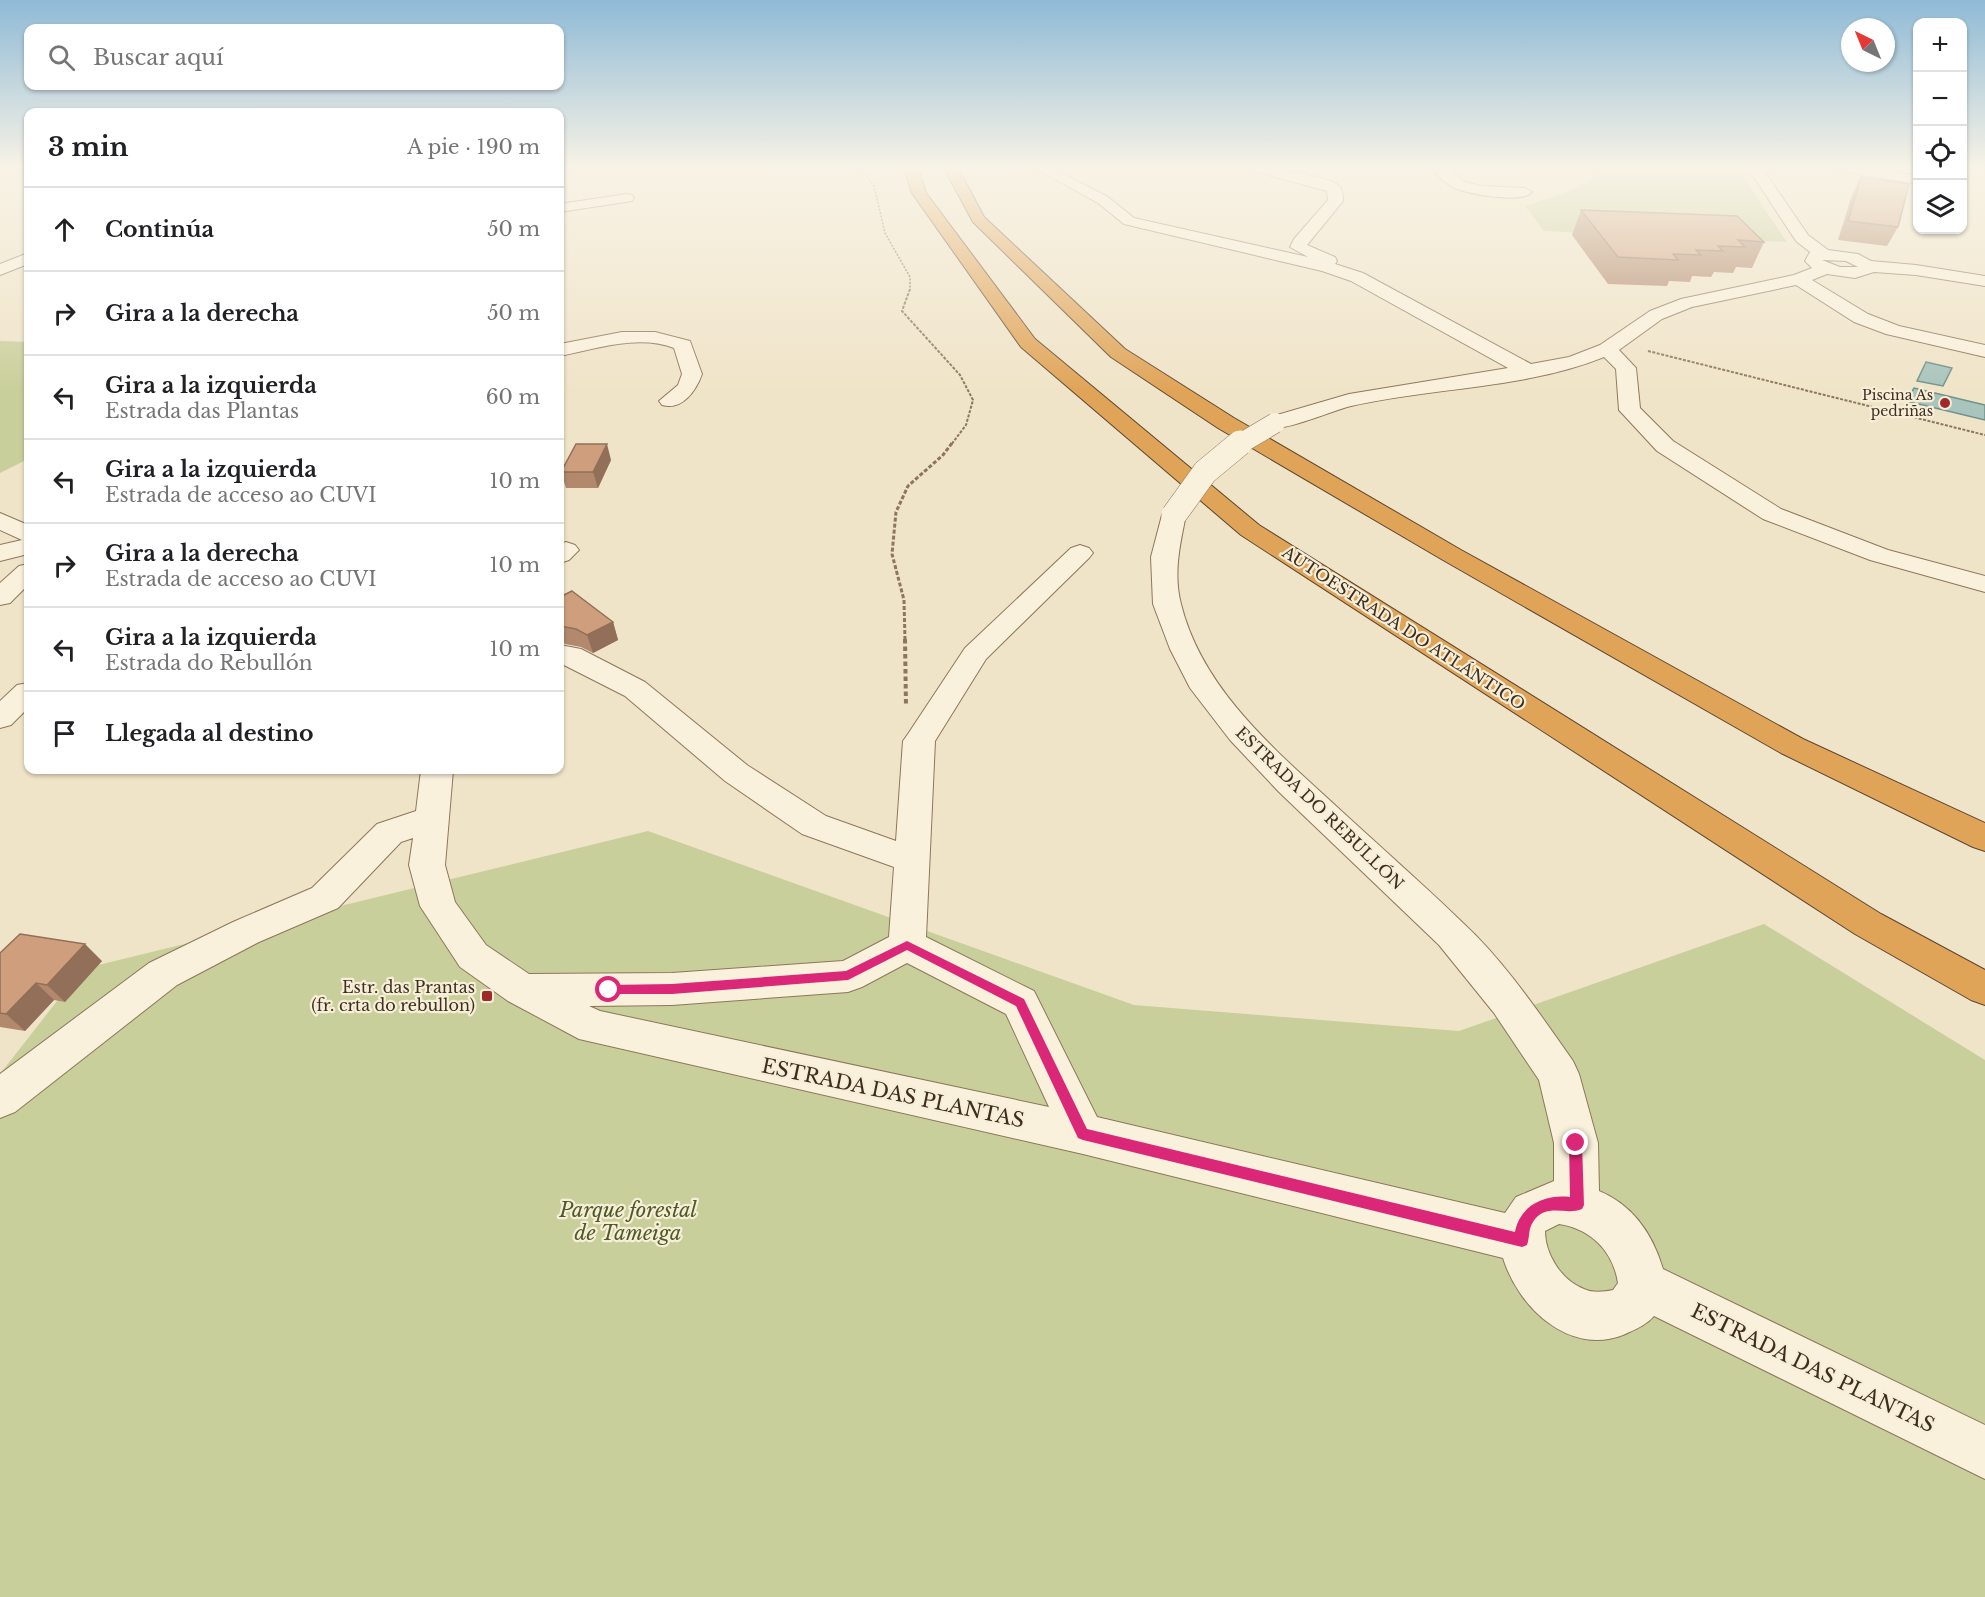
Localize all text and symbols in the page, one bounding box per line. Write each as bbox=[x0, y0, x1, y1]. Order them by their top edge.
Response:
north arrow bbox=[1841, 18, 1895, 72]
map controls bbox=[1913, 18, 1967, 234]
button: + bbox=[1913, 18, 1967, 72]
search box bbox=[24, 24, 564, 90]
icon: search bbox=[45, 41, 78, 74]
text: Buscar aquí bbox=[93, 44, 224, 71]
button: − bbox=[1913, 72, 1967, 126]
button: locate bbox=[1913, 126, 1967, 180]
text: 3 min bbox=[48, 131, 129, 163]
text: A pie · 190 m bbox=[407, 135, 540, 159]
button: layers bbox=[1913, 180, 1967, 234]
icon: ahead bbox=[48, 213, 81, 246]
text: Continúa bbox=[105, 216, 214, 243]
text: 50 m bbox=[487, 217, 540, 241]
icon: right bbox=[48, 297, 81, 330]
text: Gira a la derecha bbox=[105, 300, 299, 327]
text: 50 m bbox=[487, 301, 540, 325]
text: Gira a la izquierda bbox=[105, 372, 317, 399]
icon: left bbox=[48, 381, 81, 414]
text: 60 m bbox=[486, 385, 540, 409]
place label: Piscina As pedriñas bbox=[1862, 386, 1933, 420]
marker: Piscina As pedriñas bbox=[1938, 396, 1952, 410]
text: Estrada das Plantas bbox=[105, 399, 299, 423]
text: Gira a la izquierda bbox=[105, 456, 317, 483]
icon: left bbox=[48, 465, 81, 498]
text: 10 m bbox=[490, 469, 540, 493]
text: Estrada de acceso ao CUVI bbox=[105, 483, 377, 507]
text: Gira a la derecha bbox=[105, 540, 299, 567]
street label: AUTOESTRADA DO ATLÁNTICO bbox=[1278, 541, 1529, 714]
icon: right bbox=[48, 549, 81, 582]
text: 10 m bbox=[490, 553, 540, 577]
text: Estrada de acceso ao CUVI bbox=[105, 567, 377, 591]
text: Gira a la izquierda bbox=[105, 624, 317, 651]
icon: left bbox=[48, 633, 81, 666]
text: 10 m bbox=[490, 637, 540, 661]
text: Estrada do Rebullón bbox=[105, 651, 313, 675]
icon: arrive bbox=[48, 717, 81, 750]
text: Llegada al destino bbox=[105, 720, 314, 747]
street label: ESTRADA DO REBULLÓN bbox=[1232, 722, 1408, 894]
route start bbox=[595, 976, 621, 1002]
place label: Estr. das Prantas (fr. crta do rebullon) bbox=[311, 977, 475, 1015]
marker: Estr. das Prantas (fr. crta do rebullon) bbox=[480, 989, 494, 1003]
street label: ESTRADA DAS PLANTAS bbox=[759, 1053, 1027, 1133]
route end bbox=[1562, 1129, 1588, 1155]
park label: Parque forestal de Tameiga bbox=[558, 1198, 698, 1245]
street label: ESTRADA DAS PLANTAS bbox=[1687, 1298, 1939, 1438]

